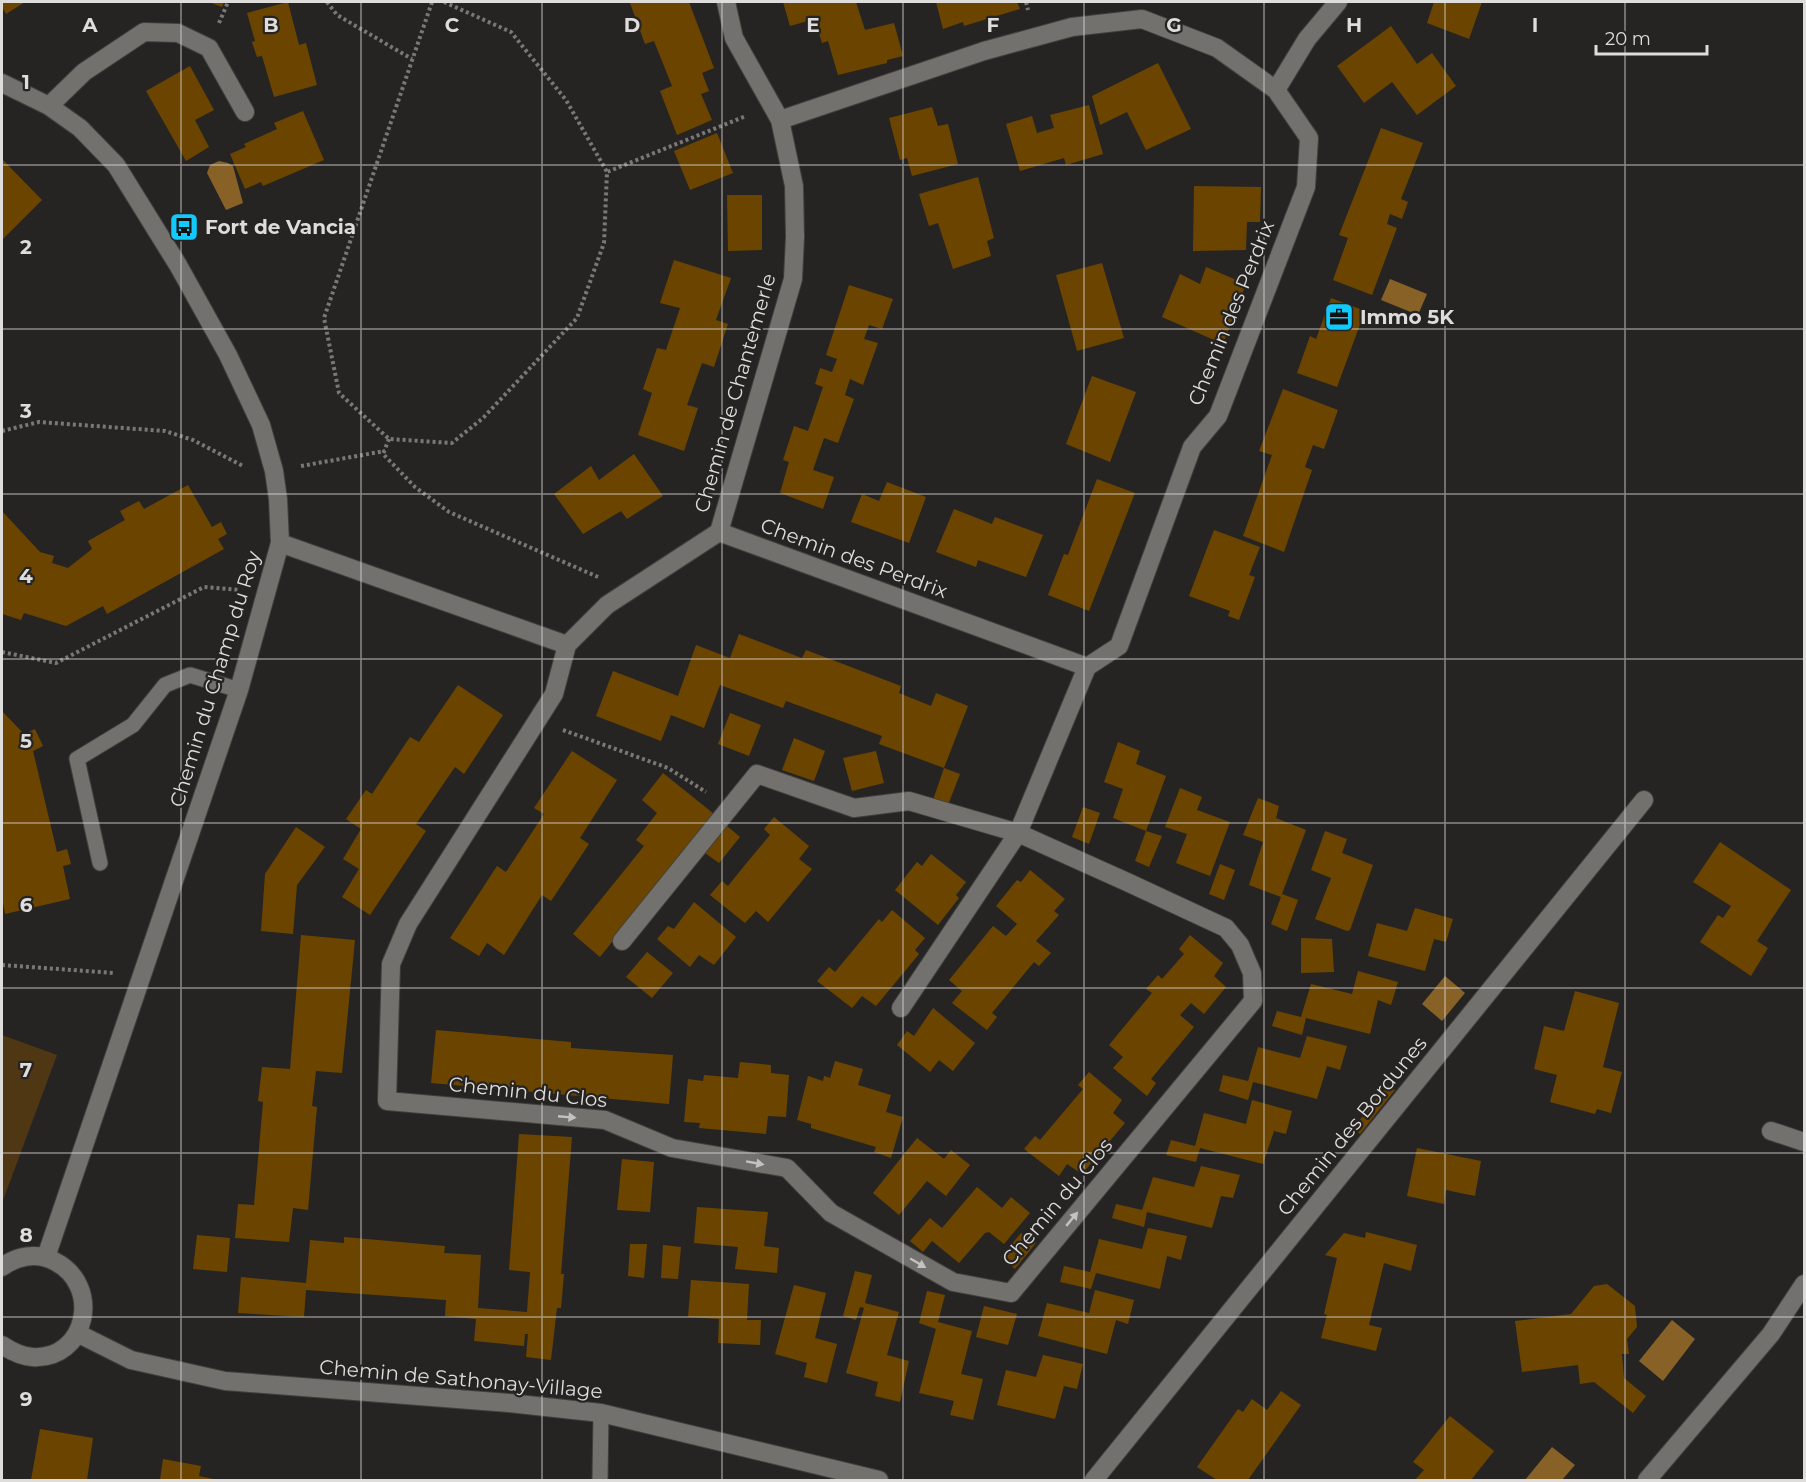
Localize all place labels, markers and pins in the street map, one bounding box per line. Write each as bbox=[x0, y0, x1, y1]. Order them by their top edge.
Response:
bus stop icon: Fort de Vancia bbox=[168, 211, 200, 243]
place label: Fort de Vancia bbox=[205, 215, 356, 239]
office icon: Immo 5K bbox=[1323, 301, 1355, 333]
place label: Immo 5K bbox=[1360, 305, 1455, 329]

